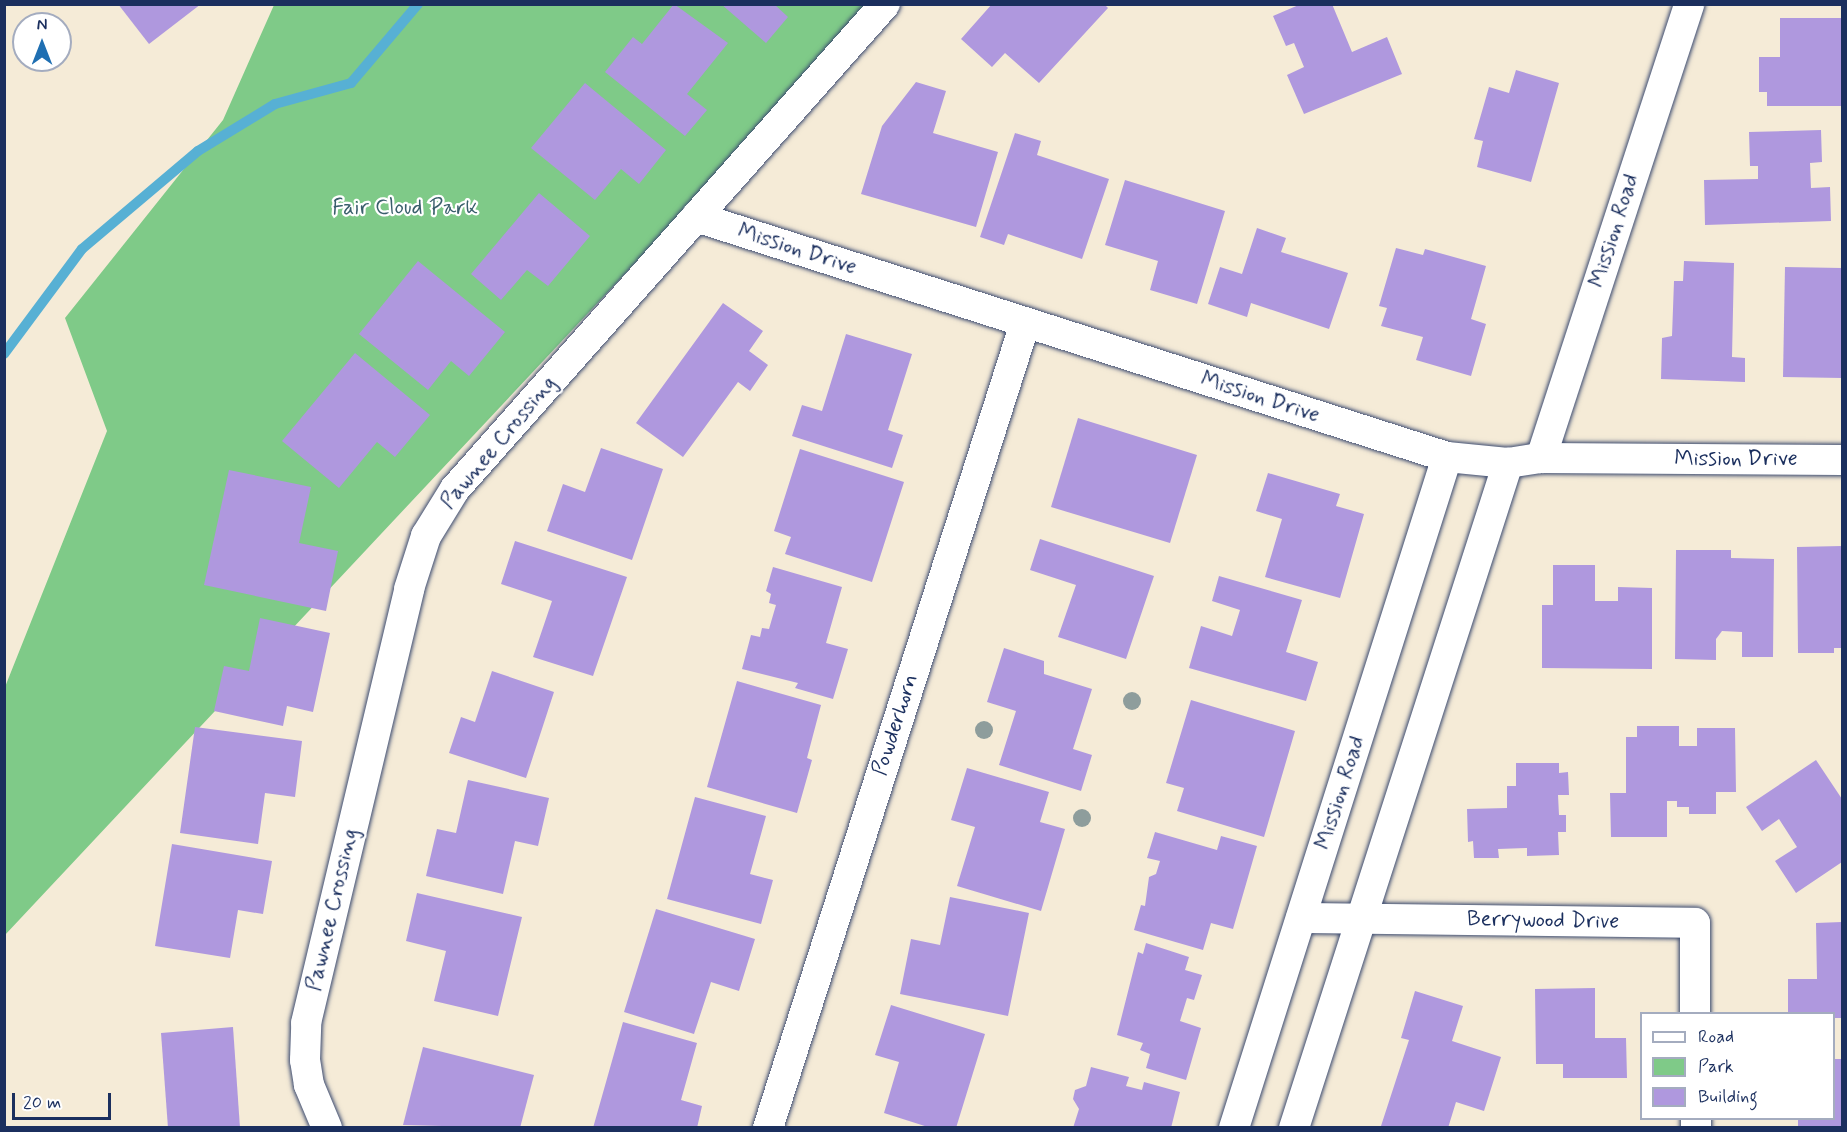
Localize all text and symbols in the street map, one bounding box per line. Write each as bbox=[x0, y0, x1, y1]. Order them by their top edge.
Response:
north arrow bbox=[12, 12, 72, 72]
text: N bbox=[37, 15, 47, 36]
street label: Mission Road bbox=[1584, 171, 1646, 291]
park label: Fair Cloud Park bbox=[334, 196, 476, 222]
street label: Mission Drive bbox=[735, 219, 859, 281]
street label: Mission Drive bbox=[1198, 367, 1322, 429]
street label: Pawnee Crossing bbox=[436, 371, 562, 515]
street label: Mission Drive bbox=[1675, 447, 1797, 473]
street label: Powderhorn bbox=[867, 671, 925, 779]
street label: Mission Road bbox=[1310, 733, 1372, 853]
street label: Pawnee Crossing bbox=[301, 826, 365, 994]
street label: Berrywood Drive bbox=[1467, 906, 1619, 936]
legend bbox=[1640, 1012, 1835, 1120]
text: Road bbox=[1698, 1025, 1734, 1049]
text: Park bbox=[1698, 1055, 1734, 1079]
scale bar bbox=[15, 1081, 114, 1119]
text: Building bbox=[1698, 1085, 1758, 1109]
text: 20 m bbox=[23, 1091, 61, 1115]

